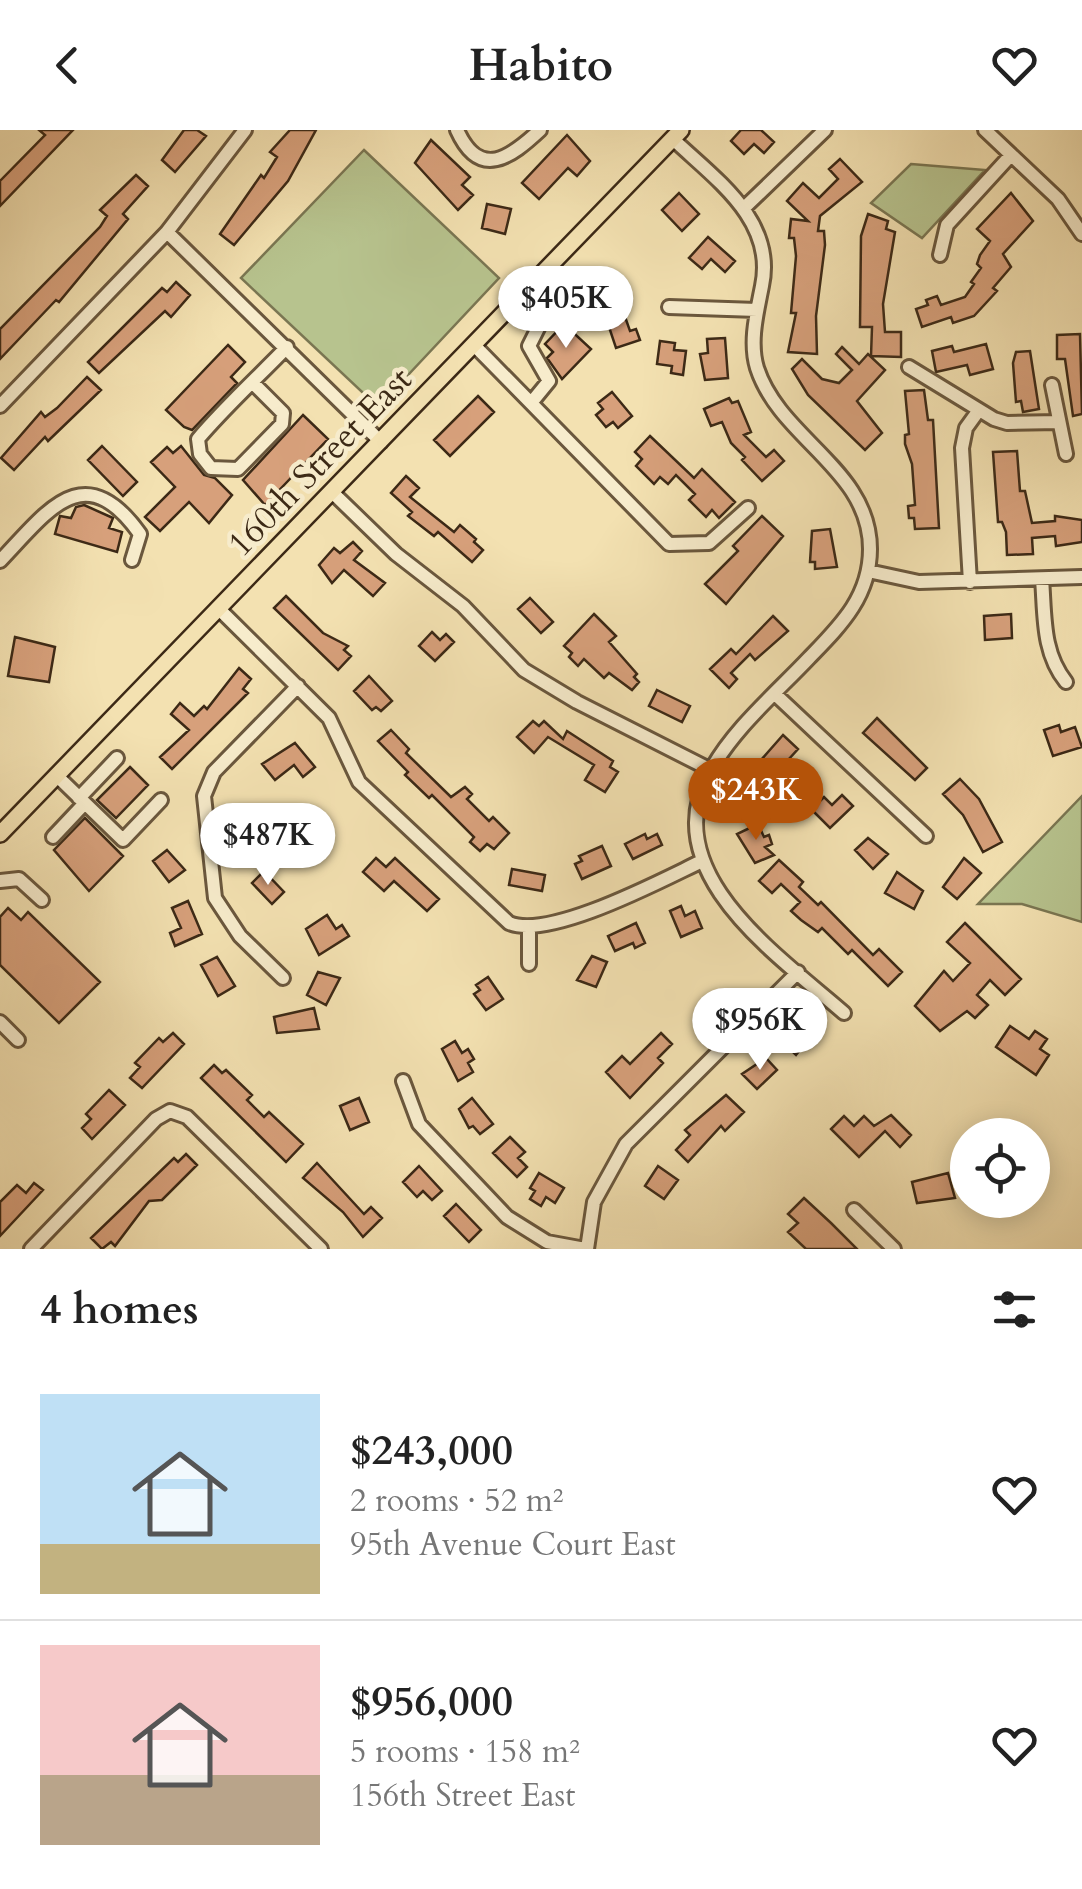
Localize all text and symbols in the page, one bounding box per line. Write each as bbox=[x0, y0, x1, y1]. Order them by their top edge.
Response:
text: Habito bbox=[469, 35, 613, 96]
icon: back bbox=[40, 38, 95, 93]
icon: heart bbox=[987, 38, 1042, 93]
pin: $405K bbox=[496, 266, 636, 351]
text: $405K bbox=[520, 276, 612, 320]
street label: 160th Street East bbox=[217, 357, 423, 567]
pin: $243K bbox=[686, 758, 826, 843]
text: $243K bbox=[710, 768, 802, 812]
pin: $487K bbox=[198, 803, 338, 888]
text: $487K bbox=[222, 813, 314, 857]
pin: $956K bbox=[690, 988, 830, 1073]
text: $956K bbox=[714, 998, 806, 1042]
map controls bbox=[950, 1118, 1050, 1218]
button: locate bbox=[950, 1118, 1050, 1218]
text: 4 homes bbox=[40, 1281, 198, 1338]
icon: filters bbox=[987, 1282, 1042, 1337]
text: $243,000 bbox=[350, 1422, 513, 1479]
icon: home bbox=[120, 1434, 240, 1554]
icon: heart bbox=[987, 1467, 1042, 1522]
text: 2 rooms · 52 m² bbox=[350, 1479, 563, 1523]
text: 95th Avenue Court East bbox=[350, 1523, 676, 1567]
text: $956,000 bbox=[350, 1673, 513, 1730]
icon: home bbox=[120, 1685, 240, 1805]
icon: heart bbox=[987, 1718, 1042, 1773]
text: 5 rooms · 158 m² bbox=[350, 1730, 580, 1774]
text: 156th Street East bbox=[350, 1774, 575, 1818]

